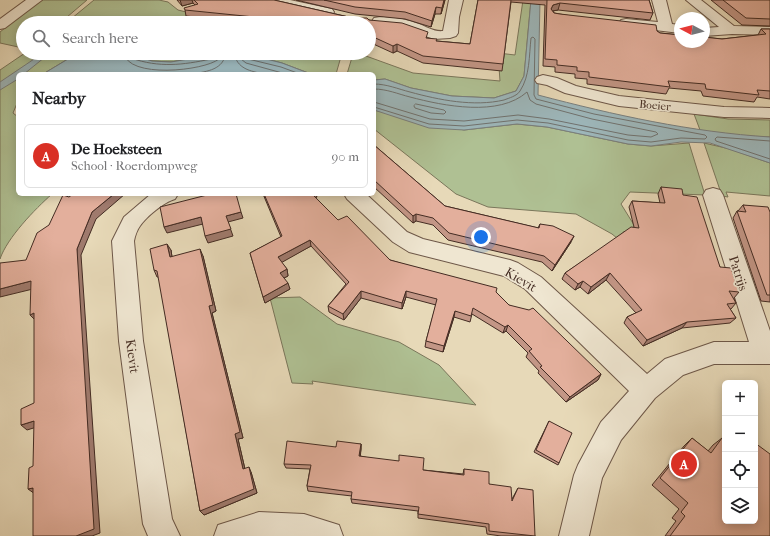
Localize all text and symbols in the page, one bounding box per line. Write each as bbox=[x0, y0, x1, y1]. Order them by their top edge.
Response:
north arrow bbox=[674, 12, 710, 48]
search box bbox=[16, 16, 376, 60]
icon: search bbox=[30, 27, 52, 49]
text: Search here bbox=[62, 29, 138, 47]
text: Nearby bbox=[32, 88, 86, 108]
street label: Boeier bbox=[639, 98, 672, 113]
text: De Hoeksteen bbox=[71, 140, 162, 158]
text: A bbox=[42, 149, 50, 164]
text: 90 m bbox=[331, 149, 359, 164]
text: School · Roerdompweg bbox=[71, 158, 197, 173]
your location bbox=[471, 227, 491, 247]
street label: Patrijs bbox=[726, 254, 751, 293]
street label: Kievit bbox=[502, 264, 540, 295]
street label: Kievit bbox=[123, 338, 142, 375]
map controls bbox=[722, 380, 758, 524]
button: + bbox=[722, 380, 758, 416]
button: − bbox=[722, 416, 758, 452]
pin: A bbox=[671, 449, 697, 479]
button: locate bbox=[722, 452, 758, 488]
button: layers bbox=[722, 488, 758, 524]

